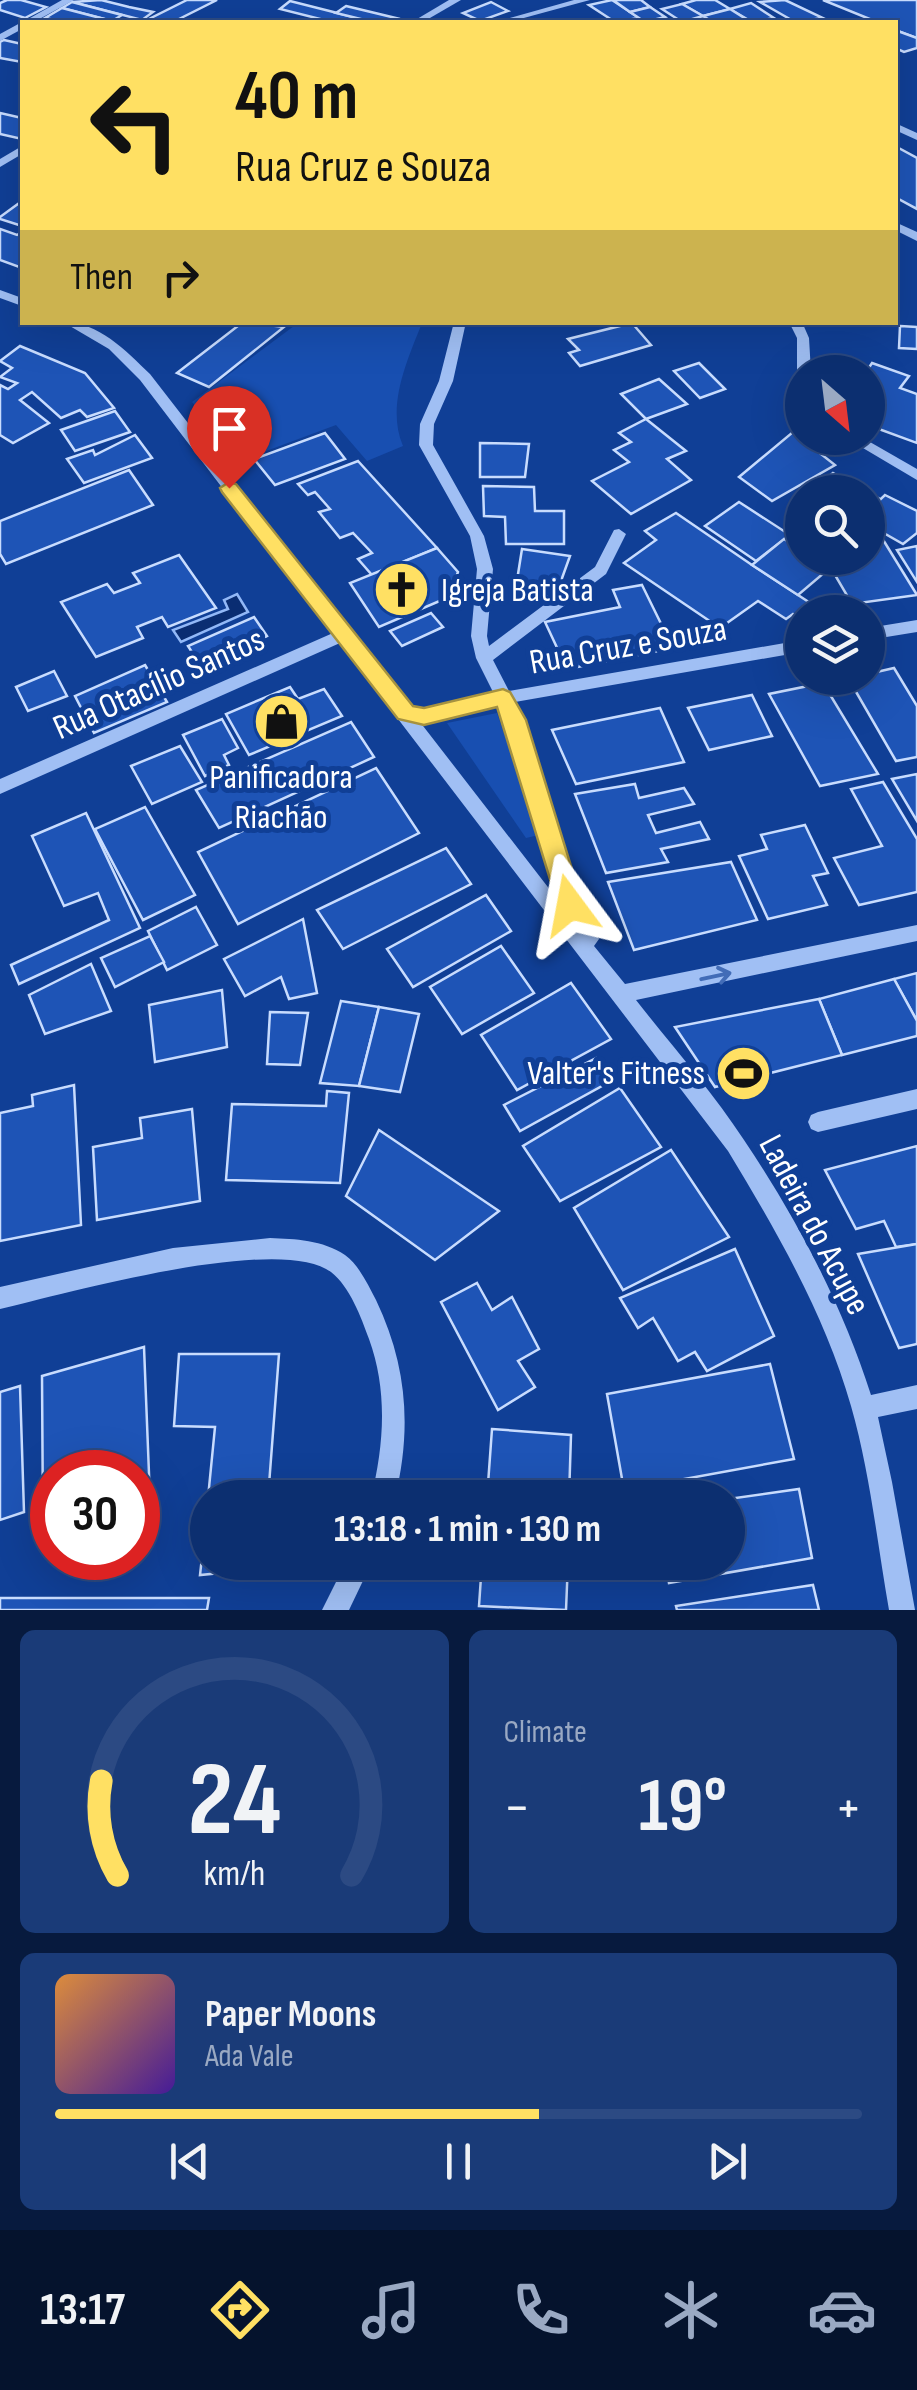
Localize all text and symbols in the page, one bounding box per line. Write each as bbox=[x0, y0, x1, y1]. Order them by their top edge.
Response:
text: 40 m bbox=[235, 55, 358, 139]
icon: left bbox=[70, 60, 200, 190]
text: Rua Cruz e Souza bbox=[235, 140, 491, 195]
icon: right bbox=[153, 250, 208, 305]
text: Then bbox=[70, 255, 133, 300]
north arrow bbox=[785, 355, 885, 455]
map controls bbox=[785, 355, 885, 695]
pin bbox=[187, 386, 272, 489]
icon: arrive bbox=[202, 401, 257, 456]
button: search bbox=[785, 475, 885, 575]
church icon: Igreja Batista bbox=[372, 560, 432, 620]
place label: Igreja Batista bbox=[441, 569, 594, 612]
button: layers bbox=[785, 595, 885, 695]
street label: Rua Cruz e Souza bbox=[526, 608, 730, 684]
street label: Rua Otacílio Santos bbox=[47, 618, 271, 750]
shop icon: Panificadora Riachão bbox=[251, 691, 311, 751]
place label: Panificadora Riachão bbox=[209, 756, 353, 839]
position arrow bbox=[518, 853, 622, 957]
one-way arrow bbox=[699, 966, 731, 985]
sports icon: Valter's Fitness bbox=[714, 1043, 774, 1103]
place label: Valter's Fitness bbox=[527, 1052, 705, 1095]
street label: Ladeira do Acupe bbox=[749, 1128, 879, 1322]
speed limit sign: 30 bbox=[30, 1450, 160, 1580]
text: 13:18 · 1 min · 130 m bbox=[334, 1507, 601, 1552]
text: Climate bbox=[504, 1713, 587, 1752]
text: 24 bbox=[187, 1739, 281, 1864]
text: 19° bbox=[639, 1762, 727, 1853]
text: − bbox=[504, 1775, 530, 1842]
text: + bbox=[835, 1775, 862, 1842]
text: km/h bbox=[203, 1853, 265, 1896]
text: Paper Moons bbox=[205, 1992, 376, 2037]
text: Ada Vale bbox=[205, 2037, 294, 2076]
icon: previous bbox=[162, 2134, 217, 2189]
icon: pause bbox=[431, 2134, 486, 2189]
icon: next bbox=[700, 2134, 755, 2189]
icon: directions bbox=[205, 2275, 275, 2345]
icon: music bbox=[356, 2275, 426, 2345]
icon: phone bbox=[506, 2275, 576, 2345]
icon: climate bbox=[656, 2275, 726, 2345]
icon: car bbox=[807, 2275, 877, 2345]
text: 13:17 bbox=[40, 2283, 125, 2338]

